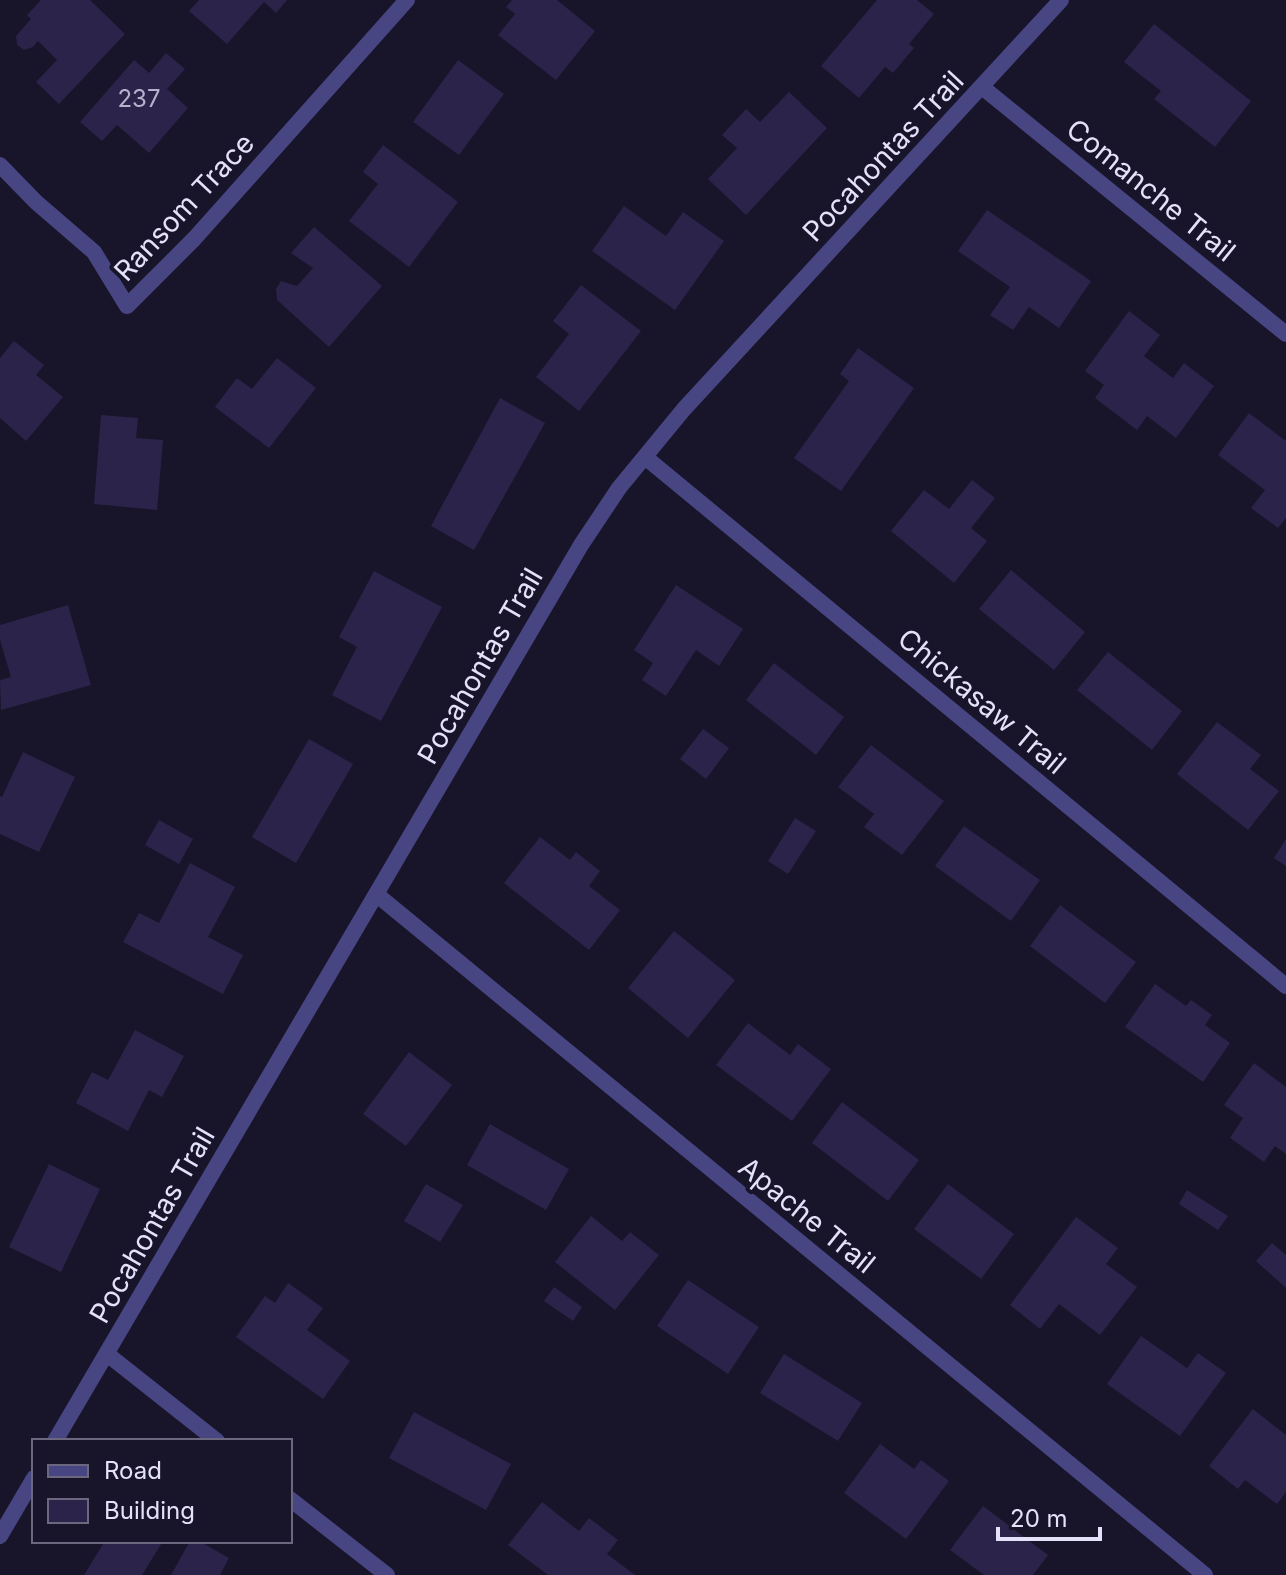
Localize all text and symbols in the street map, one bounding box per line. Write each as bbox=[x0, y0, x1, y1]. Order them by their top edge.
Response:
street label: Pocahontas Trail bbox=[795, 64, 971, 248]
house number: 237 bbox=[117, 84, 161, 113]
street label: Comanche Trail bbox=[1060, 112, 1242, 268]
street label: Ransom Trace bbox=[107, 126, 261, 288]
street label: Pocahontas Trail bbox=[410, 562, 550, 770]
street label: Chickasaw Trail bbox=[891, 621, 1073, 781]
street label: Pocahontas Trail bbox=[82, 1121, 222, 1329]
street label: Apache Trail bbox=[732, 1150, 882, 1280]
legend bbox=[32, 1439, 292, 1543]
text: Road bbox=[104, 1456, 162, 1485]
scale bar bbox=[998, 1491, 1100, 1541]
text: Building bbox=[104, 1496, 195, 1525]
text: 20 m bbox=[1010, 1504, 1068, 1533]

